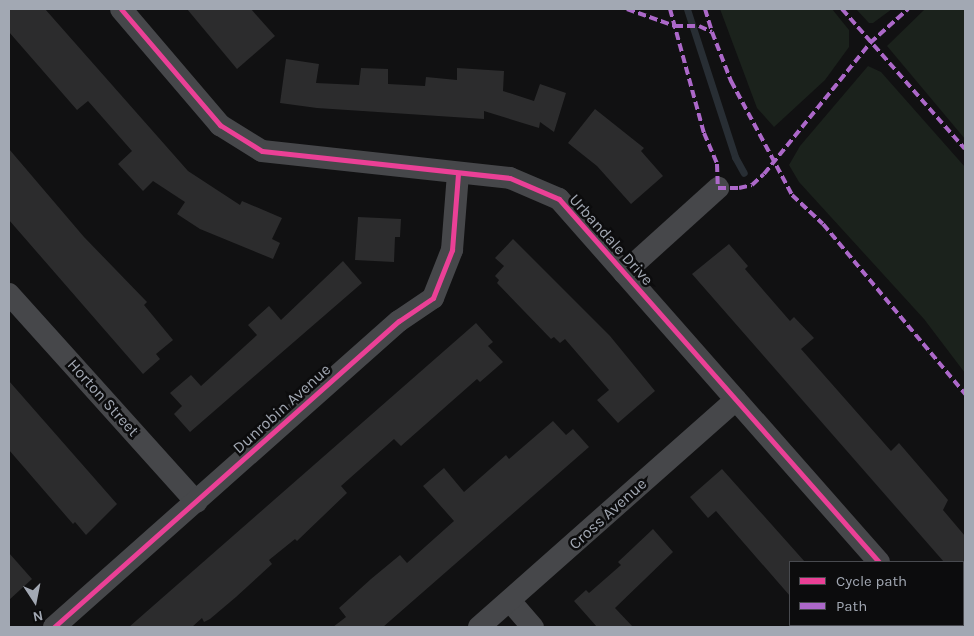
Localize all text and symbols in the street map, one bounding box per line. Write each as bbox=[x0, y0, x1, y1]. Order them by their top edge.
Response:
street label: Urbandale Drive bbox=[565, 190, 657, 290]
street label: Horton Street bbox=[63, 355, 143, 441]
street label: Dunrobin Avenue bbox=[229, 360, 335, 458]
street label: Cross Avenue bbox=[565, 474, 651, 554]
legend bbox=[789, 561, 964, 626]
text: Cycle path bbox=[836, 572, 907, 590]
north arrow bbox=[10, 576, 60, 626]
text: Path bbox=[836, 597, 867, 615]
text: N bbox=[31, 607, 45, 626]

